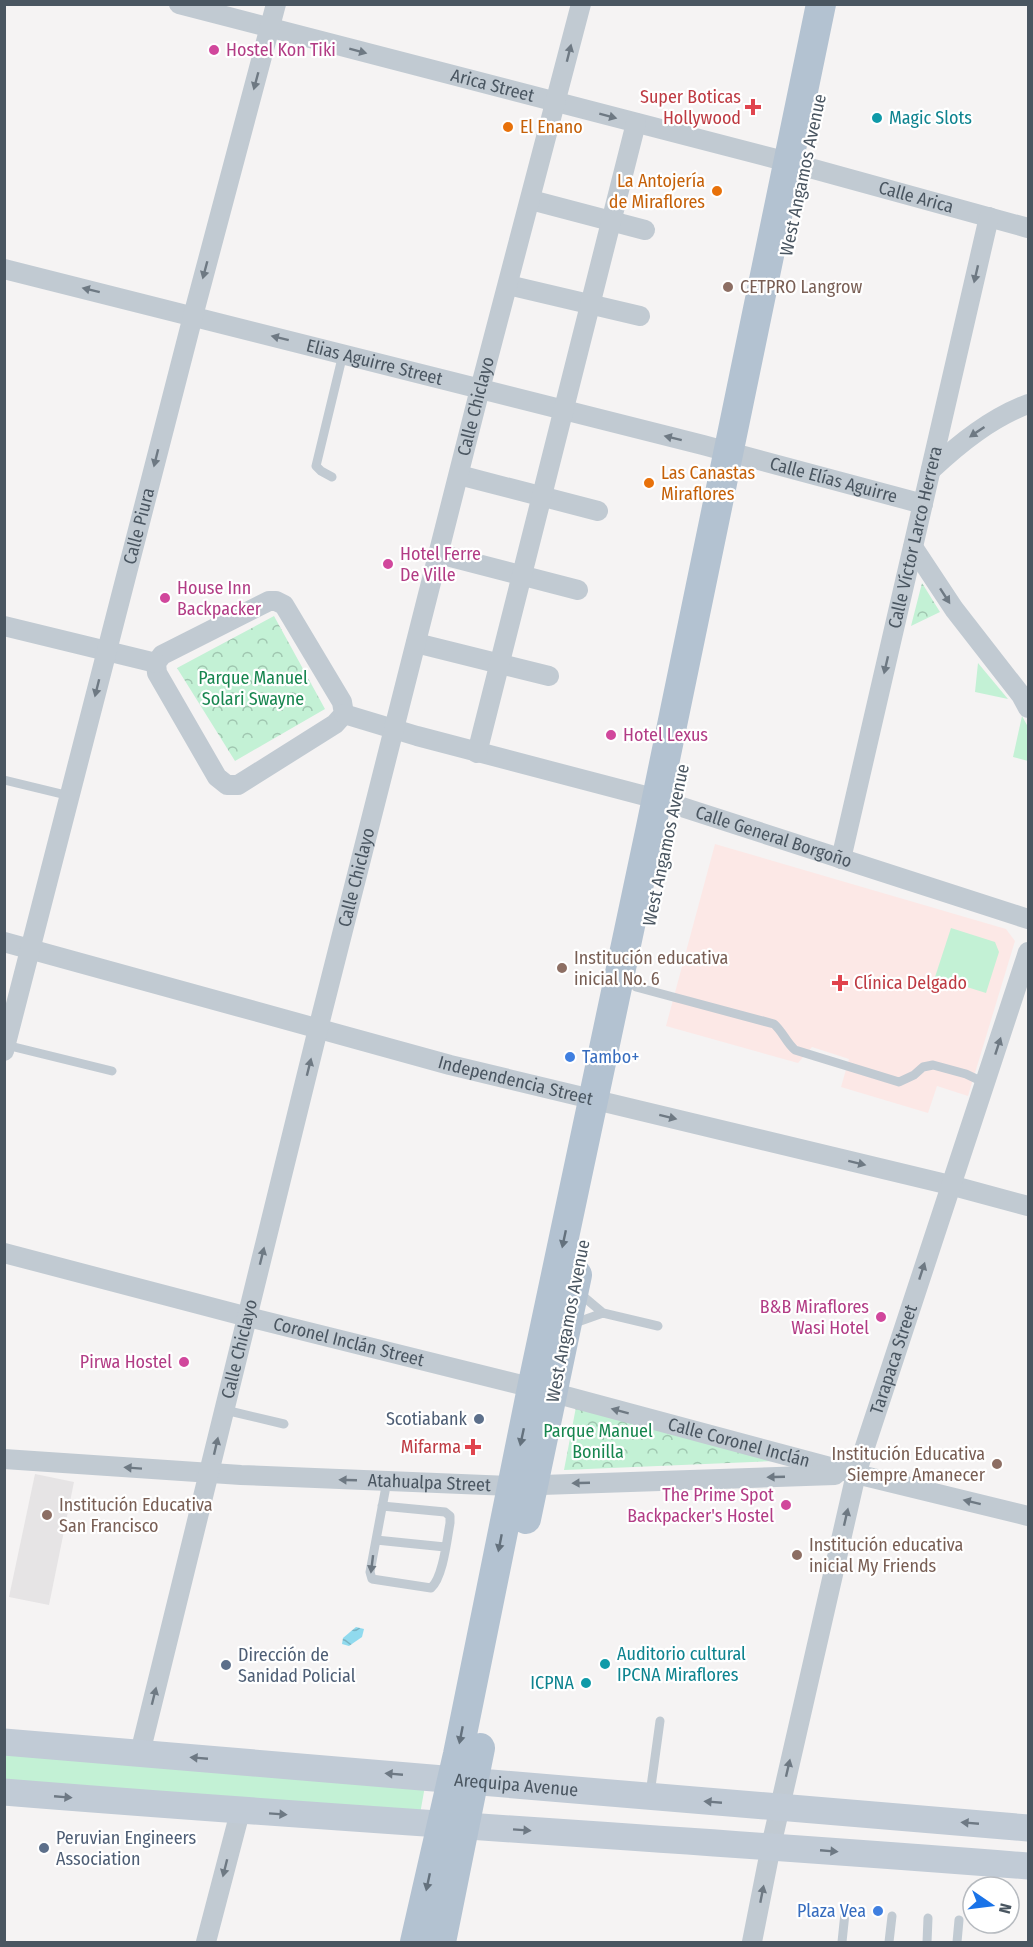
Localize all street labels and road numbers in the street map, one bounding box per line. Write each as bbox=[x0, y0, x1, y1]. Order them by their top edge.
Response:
street label: Arica Street bbox=[449, 64, 537, 107]
street label: West Angamos Avenue bbox=[775, 92, 831, 258]
street label: Calle Arica bbox=[876, 176, 956, 218]
street label: Elias Aguirre Street bbox=[304, 335, 445, 390]
street label: Calle Chiclayo bbox=[453, 354, 499, 458]
street label: Calle Víctor Larco Herrera bbox=[883, 444, 947, 631]
street label: Calle Elías Aguirre bbox=[767, 452, 900, 508]
street label: Calle Piura bbox=[119, 485, 159, 567]
street label: West Angamos Avenue bbox=[638, 762, 694, 928]
street label: Calle General Borgoño bbox=[693, 801, 855, 872]
street label: Calle Chiclayo bbox=[333, 825, 380, 929]
street label: Independencia Street bbox=[436, 1051, 595, 1110]
street label: West Angamos Avenue bbox=[541, 1238, 595, 1404]
street label: Calle Chiclayo bbox=[217, 1297, 262, 1401]
street label: Tarapaca Street bbox=[865, 1302, 922, 1417]
street label: Coronel Inclán Street bbox=[271, 1313, 426, 1371]
street label: Calle Coronel Inclán bbox=[666, 1413, 812, 1472]
street label: Atahualpa Street bbox=[367, 1469, 491, 1496]
street label: Arequipa Avenue bbox=[453, 1769, 579, 1801]

